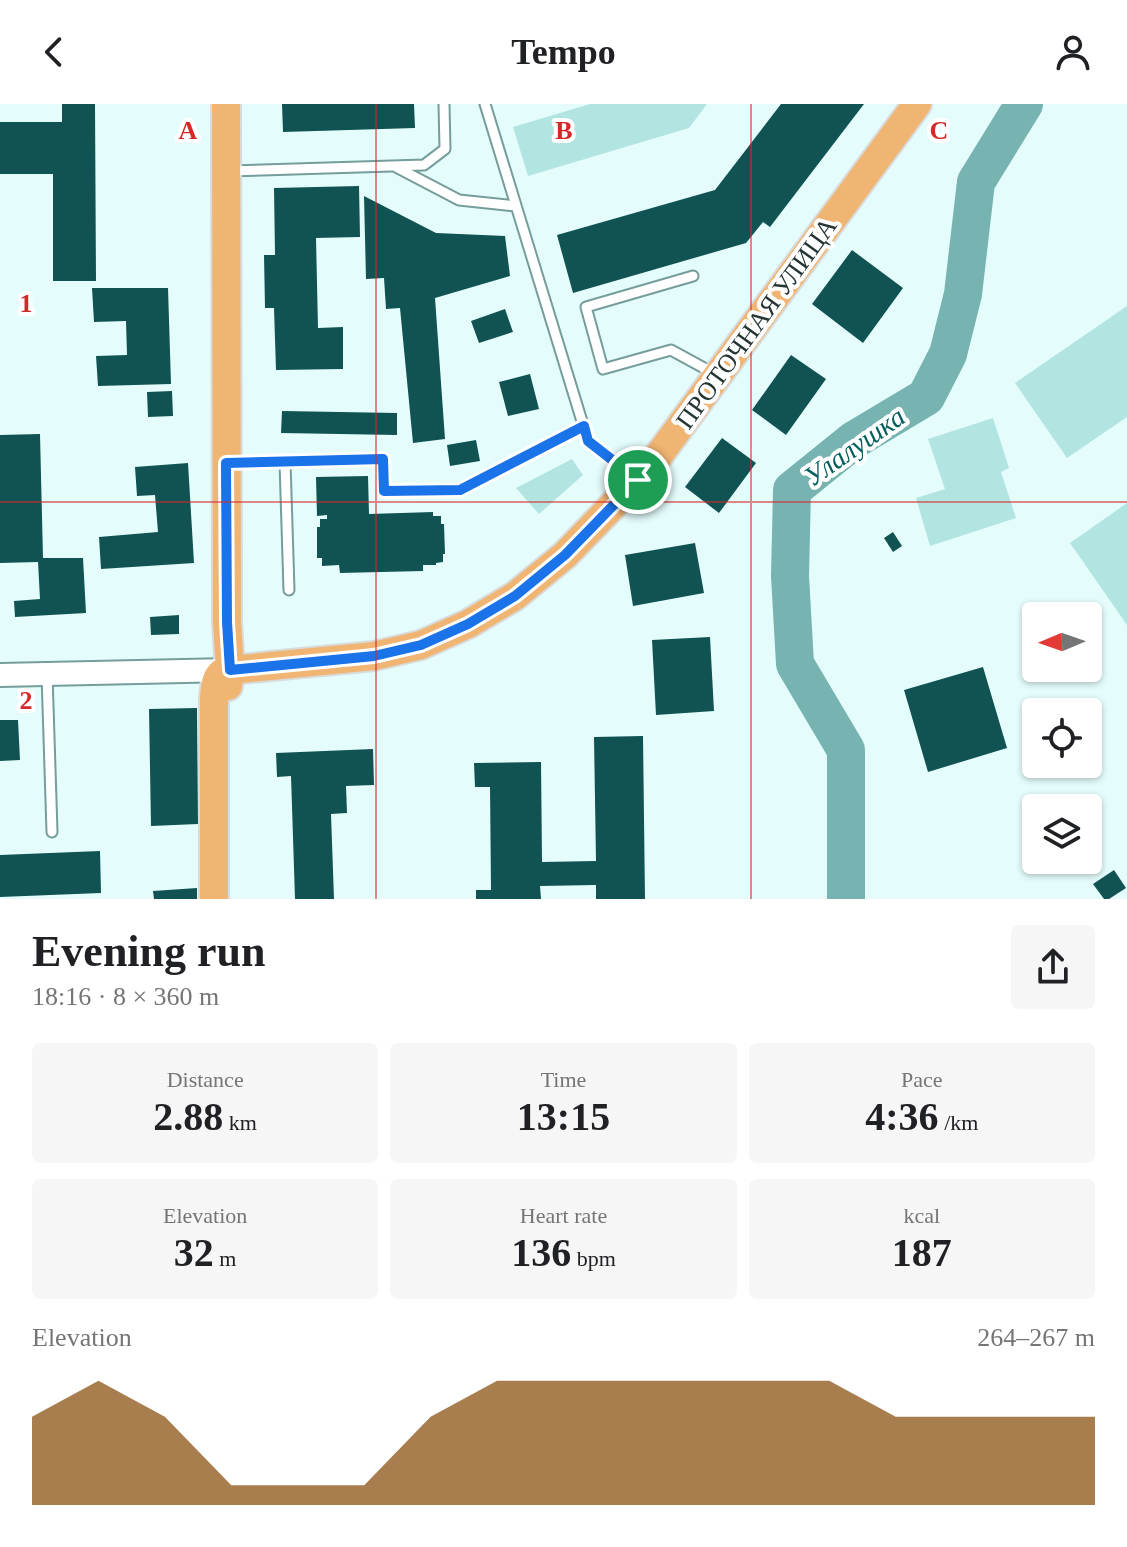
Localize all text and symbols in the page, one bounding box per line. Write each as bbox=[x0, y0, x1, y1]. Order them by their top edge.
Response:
icon: back bbox=[32, 30, 76, 74]
icon: person bbox=[1051, 30, 1095, 74]
text: Tempo bbox=[511, 32, 616, 72]
text: A bbox=[179, 116, 198, 145]
text: B bbox=[555, 116, 573, 145]
text: C bbox=[930, 116, 948, 145]
street label: ПРОТОЧНАЯ УЛИЦА bbox=[670, 212, 843, 434]
text: 1 bbox=[20, 289, 33, 318]
water label: Улалушка bbox=[798, 400, 911, 492]
pin bbox=[604, 446, 672, 514]
icon: arrive bbox=[616, 458, 660, 502]
north arrow bbox=[1022, 602, 1102, 682]
map controls bbox=[1022, 602, 1102, 874]
text: 2 bbox=[20, 686, 33, 715]
button: locate bbox=[1022, 698, 1102, 778]
button: layers bbox=[1022, 794, 1102, 874]
button: share bbox=[1011, 925, 1095, 1009]
text: Evening run bbox=[32, 927, 266, 976]
text: 18:16 · 8 × 360 m bbox=[32, 982, 219, 1011]
text: Distance bbox=[167, 1067, 244, 1092]
text: Time bbox=[541, 1067, 586, 1092]
text: Pace bbox=[901, 1067, 943, 1092]
text: 2.88 bbox=[153, 1094, 223, 1139]
text: 13:15 bbox=[517, 1094, 610, 1139]
text: 4:36 bbox=[865, 1094, 939, 1139]
text: km bbox=[223, 1110, 257, 1135]
text: /km bbox=[939, 1110, 978, 1135]
text: Elevation bbox=[163, 1203, 247, 1228]
text: Heart rate bbox=[520, 1203, 607, 1228]
text: kcal bbox=[904, 1203, 940, 1228]
text: 32 bbox=[174, 1230, 214, 1275]
text: 136 bbox=[511, 1230, 571, 1275]
text: 187 bbox=[892, 1230, 952, 1275]
text: m bbox=[214, 1246, 236, 1271]
text: bpm bbox=[571, 1246, 616, 1271]
text: Elevation bbox=[32, 1323, 132, 1352]
text: 264–267 m bbox=[977, 1323, 1095, 1352]

